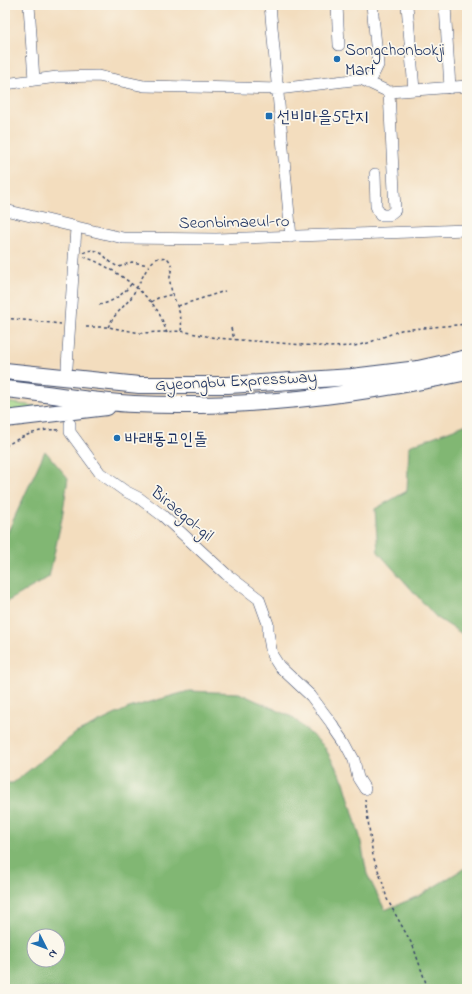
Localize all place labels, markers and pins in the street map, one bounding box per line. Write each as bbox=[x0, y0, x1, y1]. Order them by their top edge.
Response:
place label: Songchonbokji Mart bbox=[345, 38, 445, 83]
marker: Songchonbokji Mart bbox=[332, 54, 342, 64]
place label: 선비마을5단지 bbox=[277, 105, 369, 130]
marker: 선비마을5단지 bbox=[264, 111, 274, 121]
place label: 바래동고인돌 bbox=[125, 427, 207, 452]
marker: 바래동고인돌 bbox=[112, 433, 122, 443]

